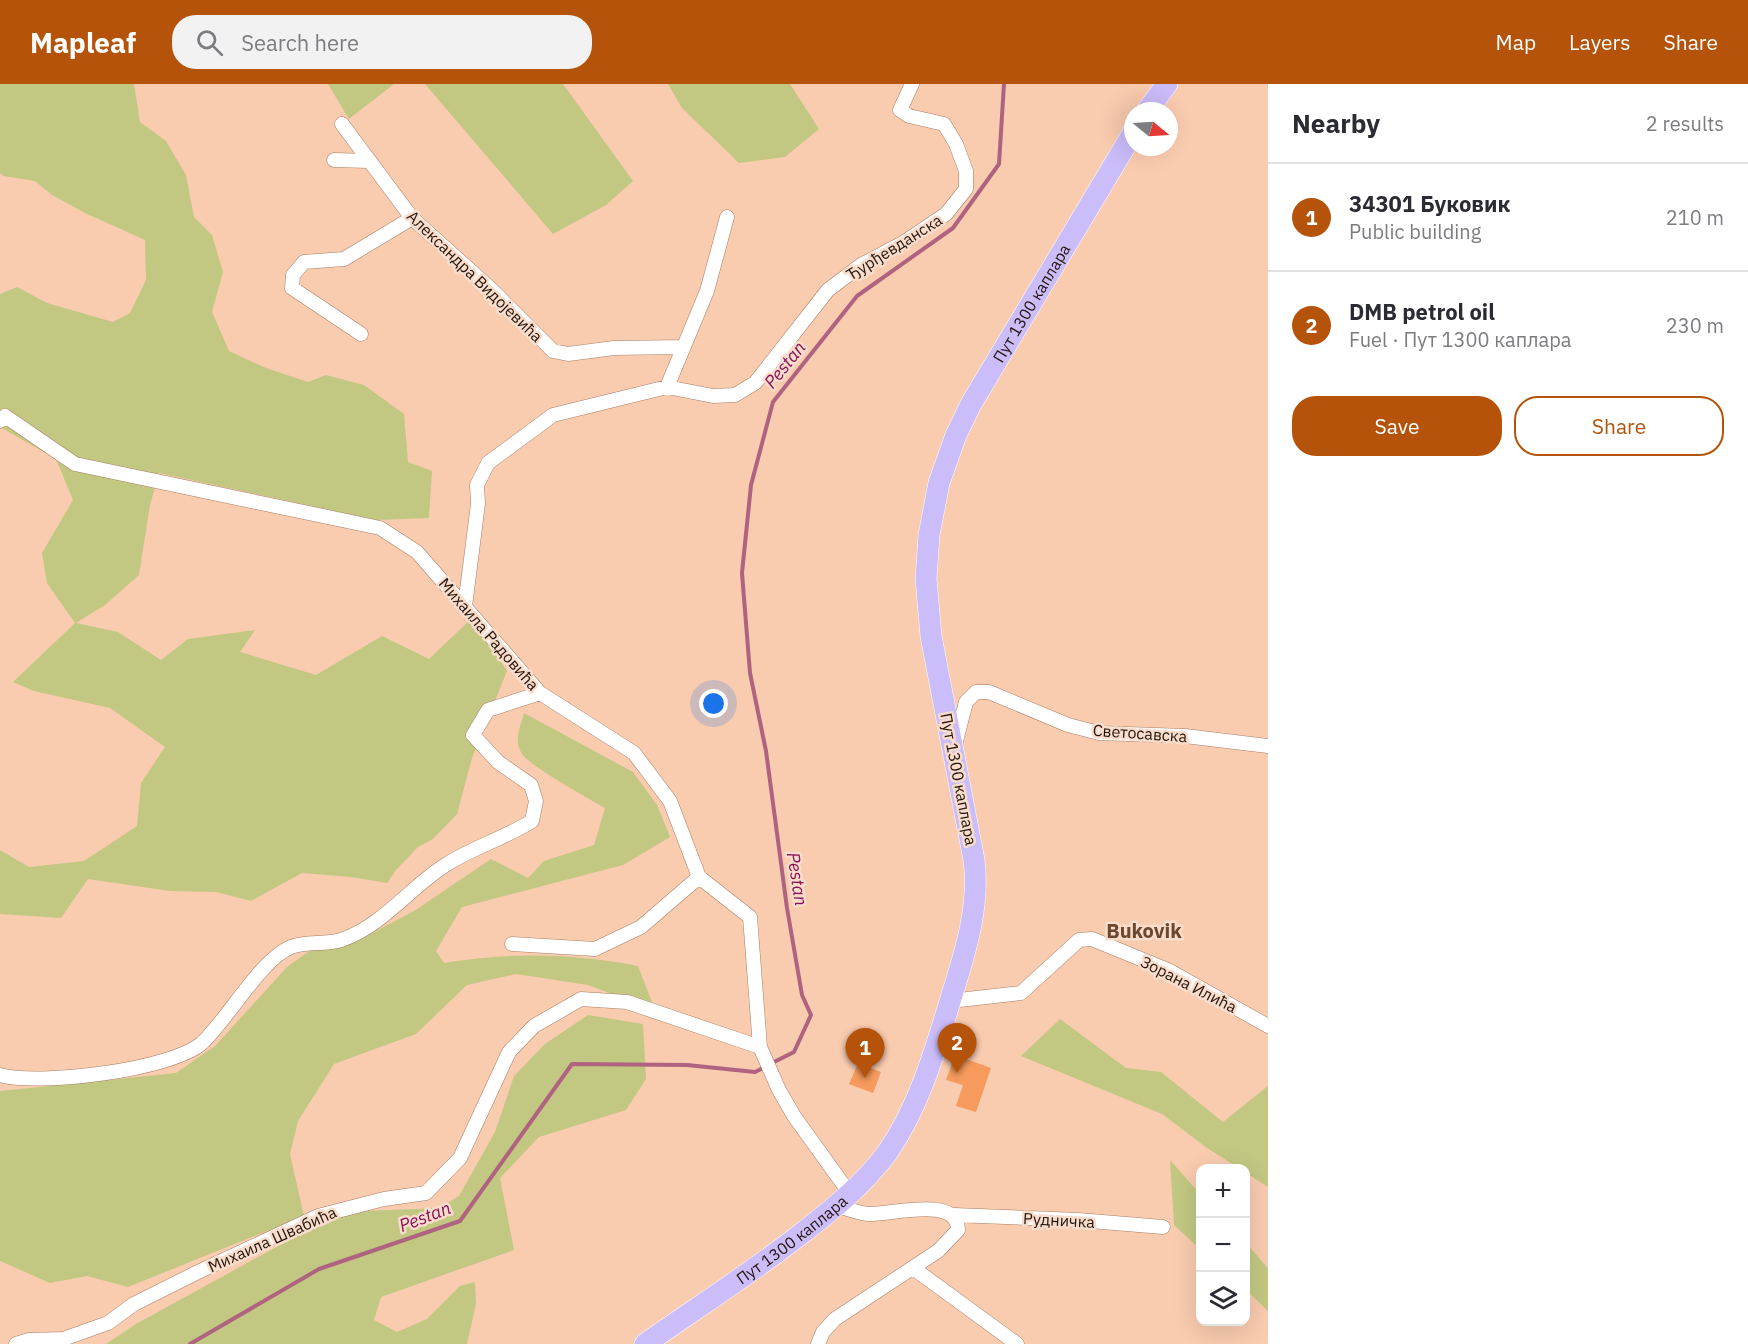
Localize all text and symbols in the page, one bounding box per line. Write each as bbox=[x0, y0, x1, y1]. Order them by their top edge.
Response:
search box bbox=[172, 15, 592, 69]
text: Mapleaf bbox=[30, 24, 136, 61]
icon: search bbox=[193, 26, 226, 59]
text: Search here bbox=[241, 28, 359, 57]
text: Map bbox=[1496, 28, 1536, 56]
text: Layers bbox=[1569, 28, 1631, 56]
text: Share bbox=[1664, 28, 1718, 56]
north arrow bbox=[1124, 102, 1178, 156]
text: Nearby bbox=[1292, 106, 1380, 140]
text: 2 results bbox=[1646, 110, 1724, 137]
text: 34301 Буковик bbox=[1349, 189, 1510, 218]
text: 1 bbox=[1306, 204, 1318, 231]
text: 210 m bbox=[1666, 204, 1724, 231]
street label: Александра Видојевића bbox=[403, 206, 547, 346]
street label: Ђурђевданска bbox=[842, 209, 946, 284]
text: Public building bbox=[1349, 218, 1481, 245]
street label: Пут 1300 каплара bbox=[988, 240, 1075, 366]
text: DMB petrol oil bbox=[1349, 297, 1495, 326]
text: 2 bbox=[1306, 312, 1318, 339]
text: 230 m bbox=[1666, 312, 1724, 339]
text: Fuel · Пут 1300 каплара bbox=[1349, 326, 1571, 353]
water label: Pestan bbox=[759, 336, 811, 393]
button: Save bbox=[1292, 396, 1502, 456]
button: Share bbox=[1514, 396, 1724, 456]
street label: Михаила Радовића bbox=[435, 574, 544, 695]
your location bbox=[699, 689, 728, 718]
street label: Пут 1300 каплара bbox=[936, 711, 982, 847]
street label: Светосавска bbox=[1092, 720, 1188, 746]
water label: Pestan bbox=[782, 850, 813, 907]
district label: Bukovik bbox=[1106, 917, 1182, 944]
street label: Зорана Илића bbox=[1138, 951, 1241, 1017]
pin: 2 bbox=[938, 1024, 976, 1073]
pin: 1 bbox=[846, 1028, 884, 1078]
map controls bbox=[1196, 1164, 1250, 1326]
button: + bbox=[1196, 1164, 1250, 1218]
street label: Пут 1300 каплара bbox=[732, 1190, 852, 1288]
water label: Pestan bbox=[395, 1196, 454, 1237]
street label: Михаила Швабића bbox=[205, 1201, 340, 1276]
street label: Рудничка bbox=[1023, 1208, 1096, 1232]
button: − bbox=[1196, 1218, 1250, 1272]
button: layers bbox=[1196, 1272, 1250, 1326]

